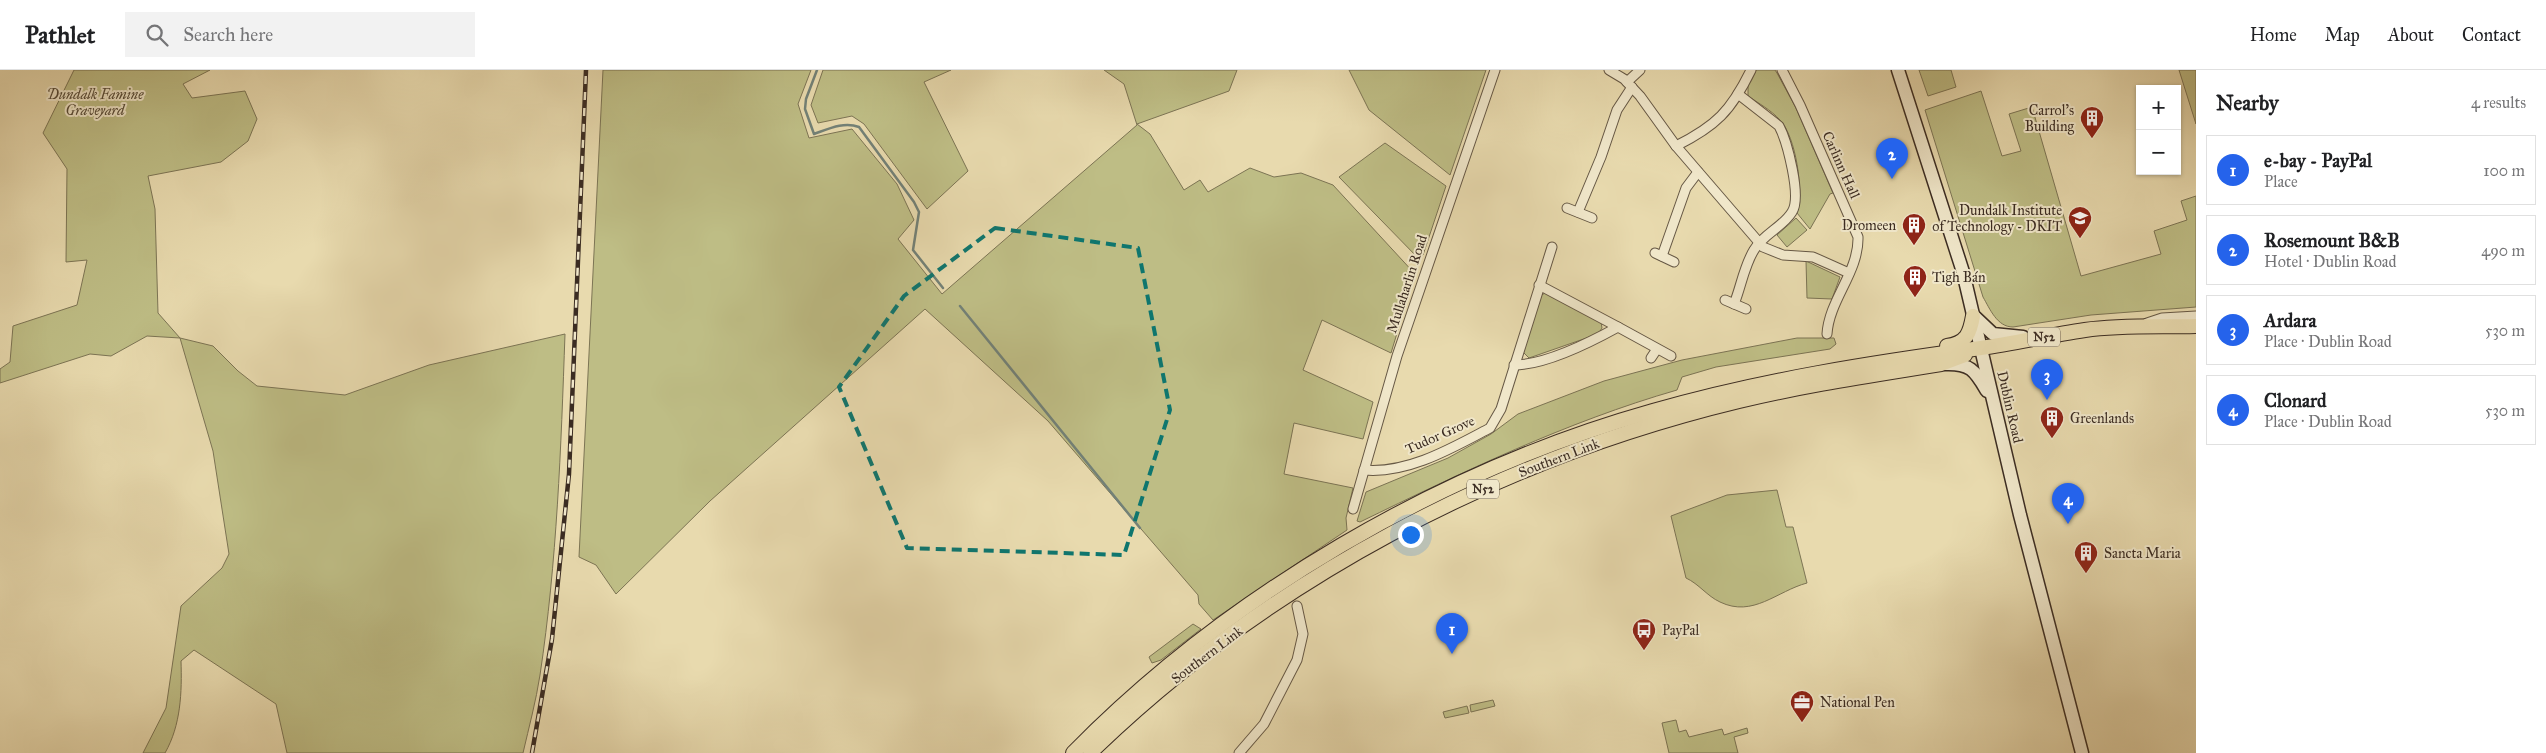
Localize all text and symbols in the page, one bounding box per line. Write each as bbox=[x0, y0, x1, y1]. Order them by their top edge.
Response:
search box bbox=[125, 12, 475, 57]
text: Pathlet bbox=[25, 20, 95, 50]
icon: search bbox=[143, 21, 171, 49]
text: Search here bbox=[183, 23, 273, 46]
text: Home bbox=[2250, 24, 2297, 46]
text: Map bbox=[2325, 24, 2360, 46]
text: About bbox=[2388, 24, 2434, 46]
text: Contact bbox=[2462, 24, 2521, 46]
map controls bbox=[2136, 85, 2181, 175]
button: + bbox=[2136, 85, 2181, 130]
park label: Dundalk Famine Graveyard bbox=[47, 86, 144, 119]
text: Nearby bbox=[2216, 90, 2279, 116]
text: 4 results bbox=[2471, 93, 2526, 112]
place label: Carrol's Building bbox=[2025, 102, 2074, 135]
building icon: Carrol's Building bbox=[2079, 105, 2105, 139]
street label: Carlinn Hall bbox=[1819, 129, 1864, 202]
button: − bbox=[2136, 130, 2181, 175]
pin: 2 bbox=[1876, 138, 1908, 179]
text: e-bay - PayPal bbox=[2264, 149, 2372, 172]
text: 1 bbox=[2230, 161, 2236, 180]
text: 100 m bbox=[2483, 161, 2525, 180]
text: Place bbox=[2264, 172, 2298, 191]
place label: Dundalk Institute of Technology - DKIT bbox=[1932, 202, 2062, 235]
school or university icon: Dundalk Institute of Technology - DKIT bbox=[2067, 205, 2093, 239]
building icon: Dromeen bbox=[1901, 212, 1927, 246]
place label: Dromeen bbox=[1842, 217, 1896, 234]
text: Rosemount B&B bbox=[2264, 229, 2400, 252]
street label: Mullaharlin Road bbox=[1383, 233, 1431, 335]
text: 2 bbox=[2229, 241, 2237, 260]
text: 490 m bbox=[2481, 241, 2525, 260]
text: Hotel · Dublin Road bbox=[2264, 252, 2397, 271]
building icon: Tigh Bán bbox=[1902, 264, 1928, 298]
place label: Tigh Bán bbox=[1932, 269, 1986, 286]
text: Ardara bbox=[2264, 309, 2317, 332]
text: 3 bbox=[2230, 321, 2236, 340]
text: 530 m bbox=[2485, 321, 2525, 340]
road number: N52 bbox=[2028, 328, 2060, 346]
text: Place · Dublin Road bbox=[2264, 332, 2392, 351]
pin: 3 bbox=[2031, 359, 2063, 400]
street label: Dublin Road bbox=[1993, 369, 2027, 445]
text: Clonard bbox=[2264, 389, 2327, 412]
text: 4 bbox=[2229, 401, 2237, 420]
text: 530 m bbox=[2485, 401, 2525, 420]
building icon: Greenlands bbox=[2039, 405, 2065, 439]
place label: Greenlands bbox=[2070, 410, 2134, 427]
street label: Tudor Grove bbox=[1403, 412, 1477, 458]
text: Place · Dublin Road bbox=[2264, 412, 2392, 431]
street label: Southern Link bbox=[1516, 435, 1602, 481]
road number: N52 bbox=[1467, 479, 1499, 498]
pin: 4 bbox=[2052, 483, 2084, 524]
your location bbox=[1398, 522, 1424, 548]
building icon: Sancta Maria bbox=[2073, 540, 2099, 574]
place label: Sancta Maria bbox=[2104, 545, 2181, 562]
pin: 1 bbox=[1436, 613, 1468, 654]
bus stop icon: PayPal bbox=[1631, 617, 1657, 651]
street label: Southern Link bbox=[1168, 622, 1247, 687]
place label: PayPal bbox=[1662, 622, 1700, 639]
office icon: National Pen bbox=[1789, 689, 1815, 723]
place label: National Pen bbox=[1820, 694, 1895, 711]

